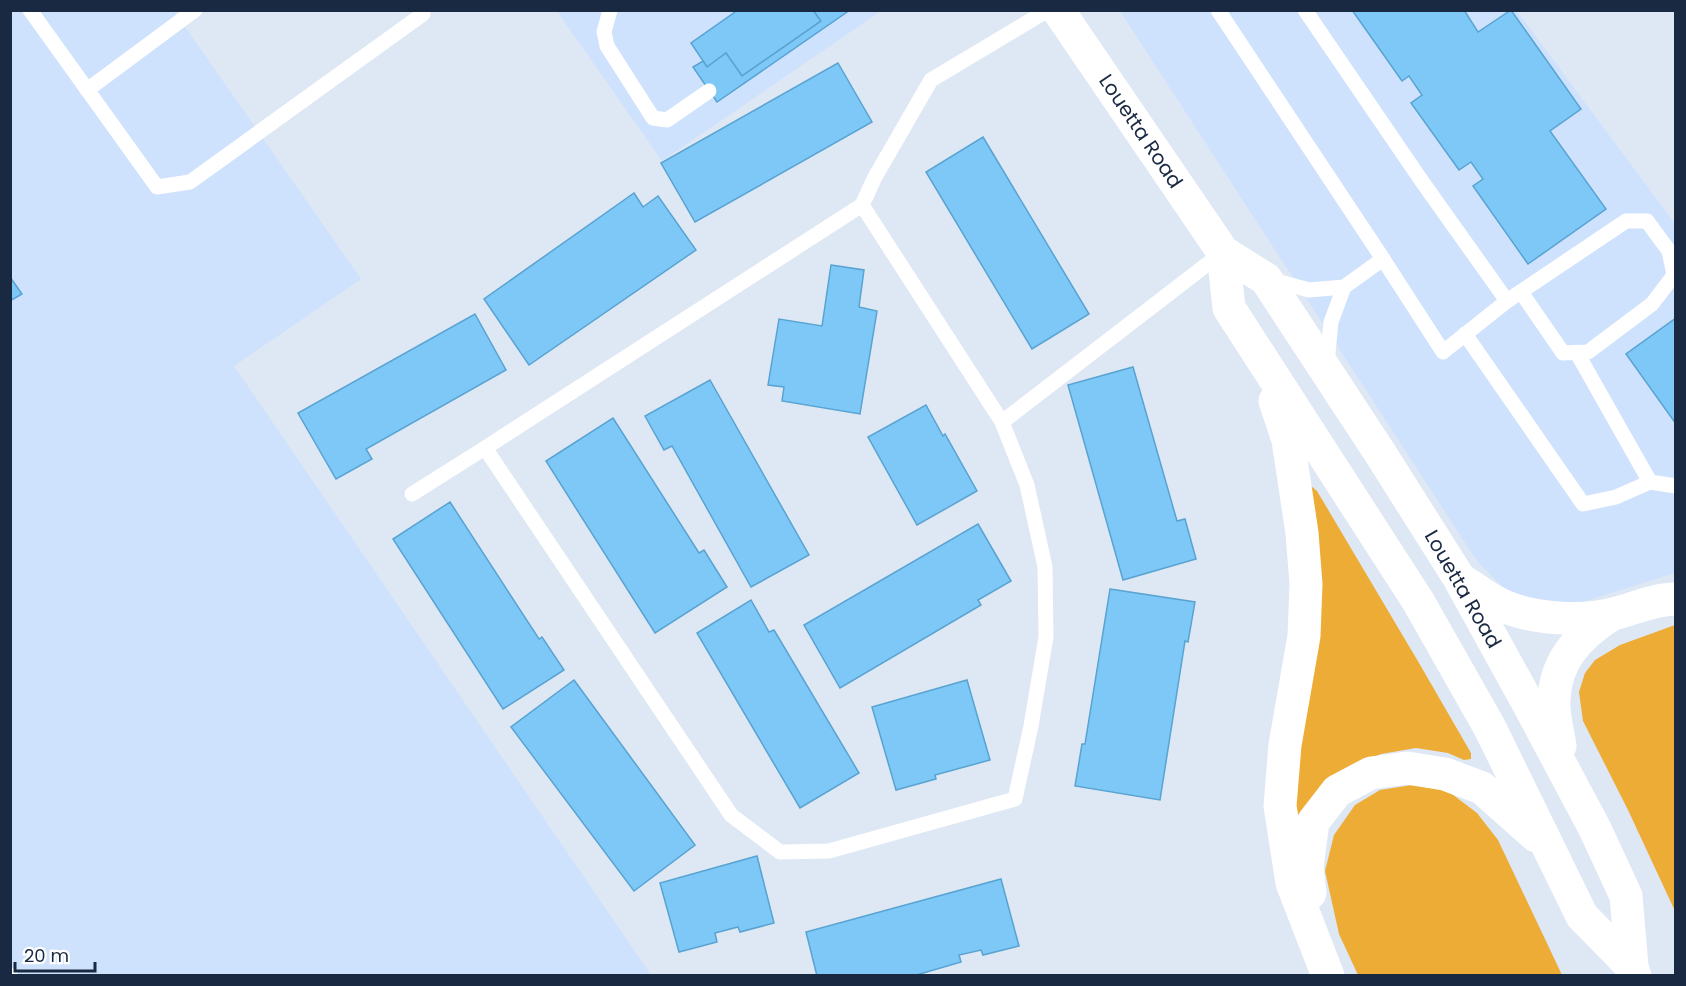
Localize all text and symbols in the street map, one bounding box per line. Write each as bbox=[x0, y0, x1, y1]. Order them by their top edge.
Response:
street label: Louetta Road bbox=[1092, 68, 1190, 194]
street label: Louetta Road bbox=[1418, 525, 1508, 653]
scale bar bbox=[15, 935, 94, 973]
text: 20 m bbox=[24, 943, 69, 968]

